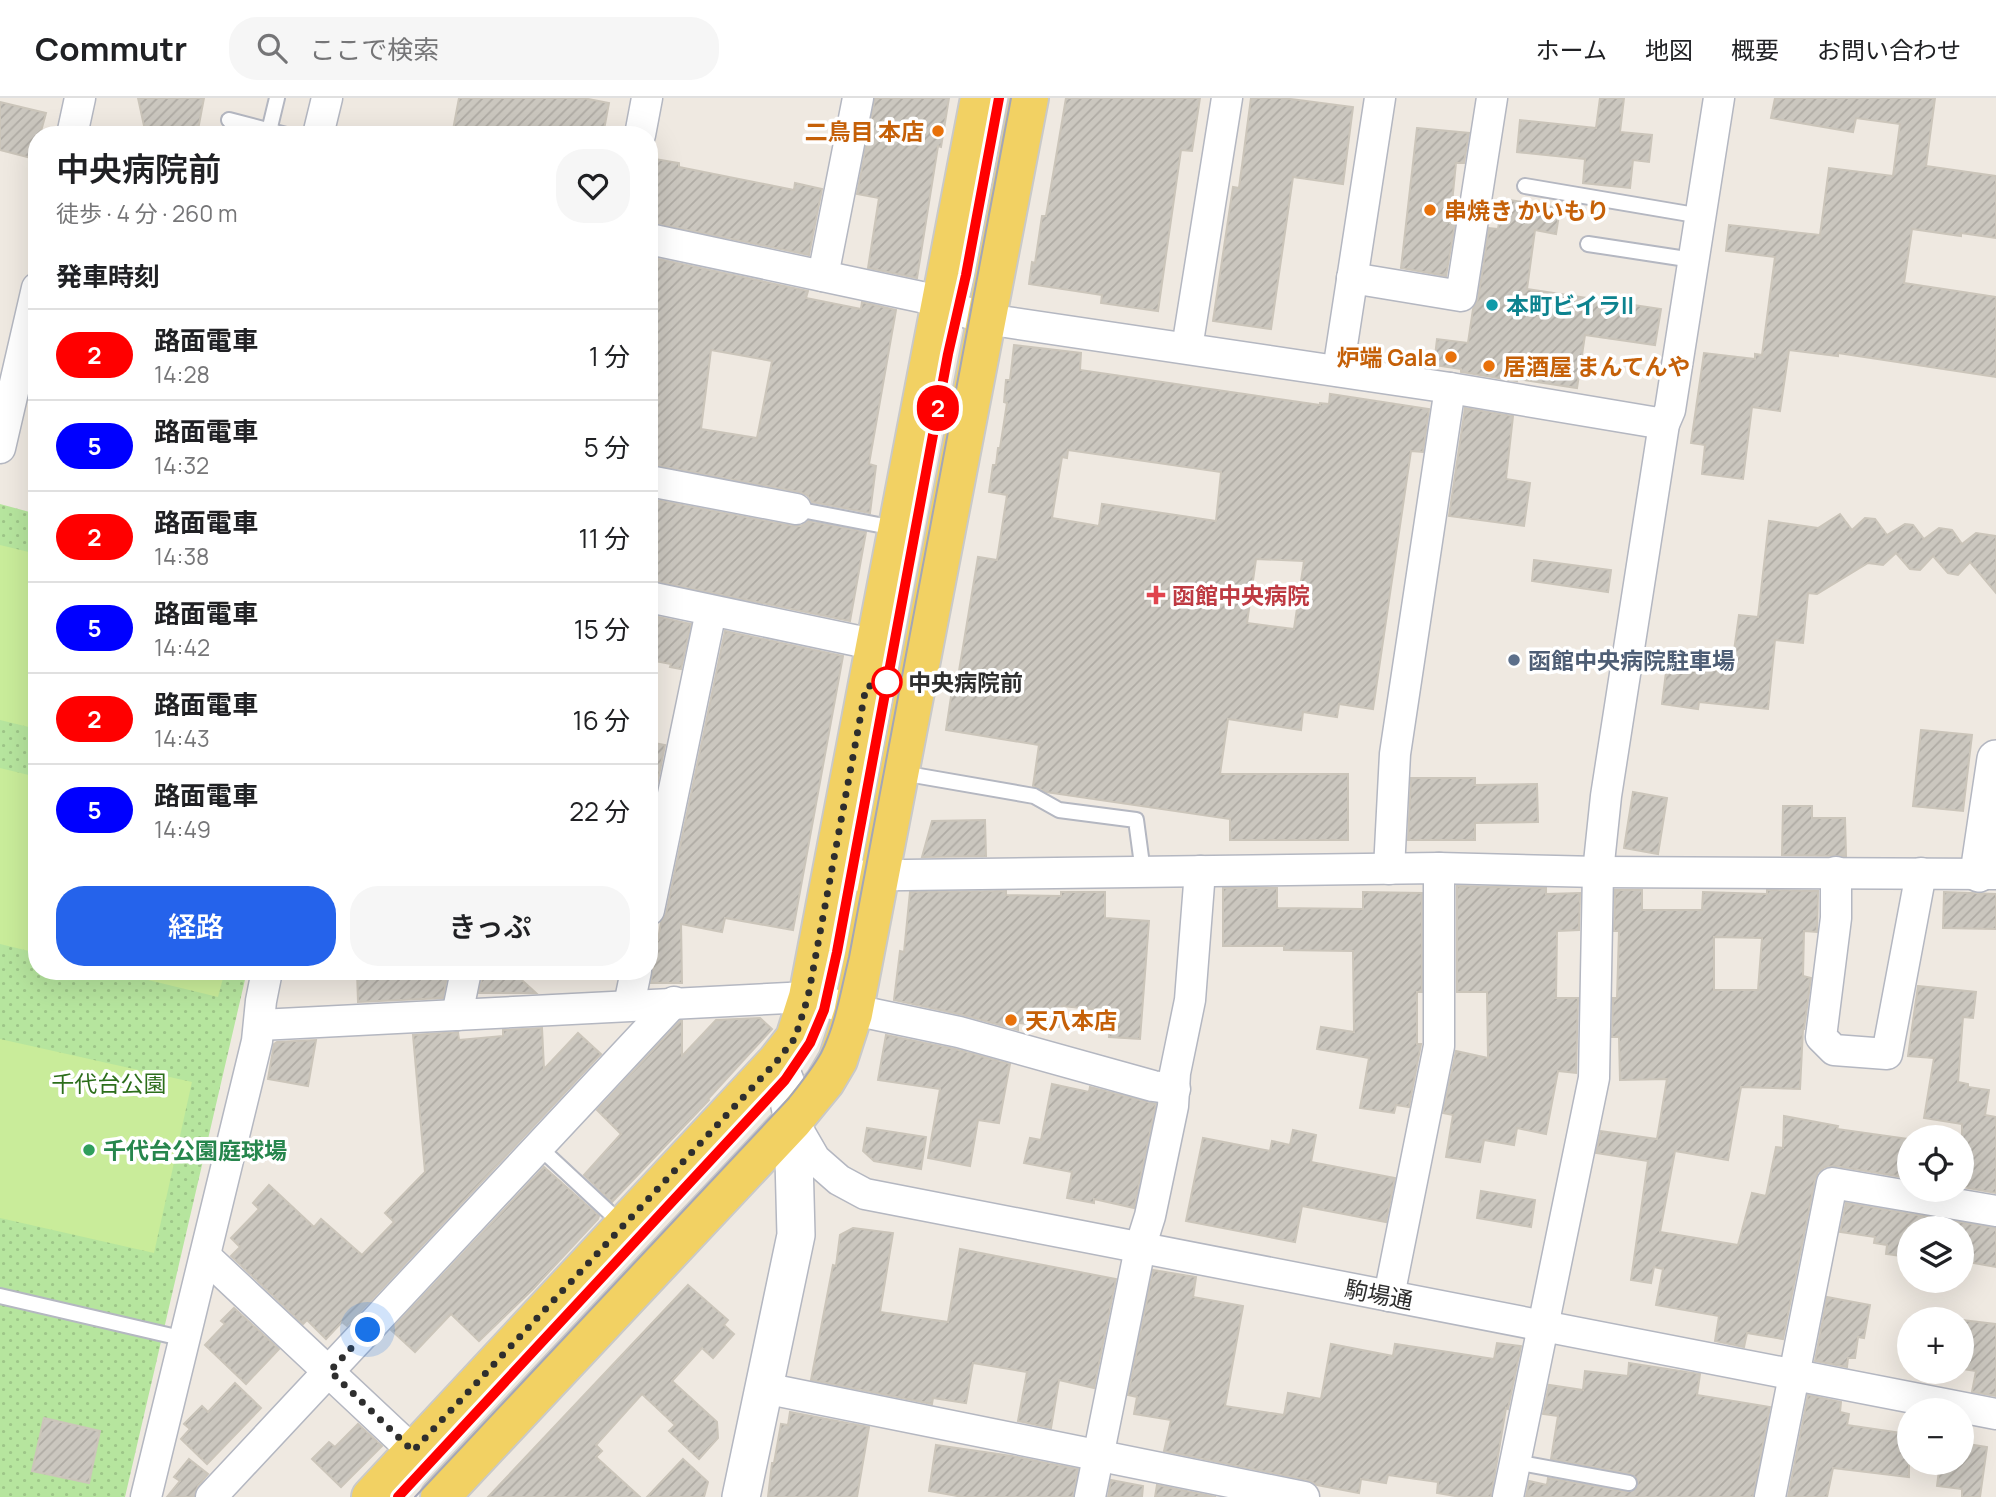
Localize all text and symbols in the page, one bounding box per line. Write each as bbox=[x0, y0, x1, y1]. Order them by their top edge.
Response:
search box bbox=[229, 17, 719, 80]
text: Commutr bbox=[35, 26, 187, 71]
icon: search bbox=[253, 29, 291, 67]
text: ここで検索 bbox=[309, 31, 439, 67]
text: ホーム bbox=[1536, 33, 1607, 66]
text: 地図 bbox=[1645, 33, 1693, 66]
text: 概要 bbox=[1731, 33, 1779, 66]
text: お問い合わせ bbox=[1817, 33, 1961, 66]
place label: 二鳥目 本店 bbox=[804, 115, 924, 147]
marker: 二鳥目 本店 bbox=[930, 123, 946, 139]
text: 中央病院前 bbox=[56, 146, 221, 191]
button: heart bbox=[556, 149, 630, 223]
place label: 串焼き かいもり bbox=[1444, 194, 1610, 226]
text: 徒歩 · 4 分 · 260 m bbox=[56, 197, 238, 229]
marker: 串焼き かいもり bbox=[1422, 202, 1438, 218]
text: 発車時刻 bbox=[56, 258, 160, 294]
place label: 本町ビイラII bbox=[1506, 289, 1634, 321]
marker: 本町ビイラII bbox=[1484, 297, 1500, 313]
text: 路面電車 bbox=[154, 322, 258, 358]
text: 2 bbox=[87, 338, 102, 371]
text: 1 分 bbox=[589, 338, 630, 374]
place label: 炉端 Gala bbox=[1337, 341, 1437, 373]
marker: 炉端 Gala bbox=[1443, 349, 1459, 365]
place label: 居酒屋 まんてんや bbox=[1503, 350, 1690, 382]
text: 14:28 bbox=[154, 358, 210, 390]
marker: 居酒屋 まんてんや bbox=[1481, 358, 1497, 374]
line badge: 2 bbox=[915, 385, 961, 431]
text: 2 bbox=[931, 391, 945, 424]
text: 路面電車 bbox=[154, 413, 258, 449]
text: 5 bbox=[87, 429, 102, 462]
text: 5 分 bbox=[584, 429, 630, 465]
text: 14:32 bbox=[154, 449, 209, 481]
text: 路面電車 bbox=[154, 504, 258, 540]
text: 2 bbox=[87, 520, 102, 553]
text: 11 分 bbox=[579, 520, 630, 556]
text: 14:38 bbox=[154, 540, 209, 572]
place label: 函館中央病院 bbox=[1172, 579, 1310, 611]
marker: 函館中央病院 bbox=[1146, 585, 1166, 605]
text: 路面電車 bbox=[154, 595, 258, 631]
text: 5 bbox=[87, 611, 102, 644]
text: 15 分 bbox=[574, 611, 630, 647]
text: 14:42 bbox=[154, 631, 210, 663]
place label: 函館中央病院駐車場 bbox=[1528, 644, 1735, 676]
marker: 函館中央病院駐車場 bbox=[1506, 652, 1522, 668]
place label: 中央病院前 bbox=[908, 666, 1023, 698]
marker: 中央病院前 bbox=[872, 667, 902, 697]
text: 路面電車 bbox=[154, 686, 258, 722]
text: 2 bbox=[87, 702, 102, 735]
text: 16 分 bbox=[573, 702, 630, 738]
text: 14:43 bbox=[154, 722, 210, 754]
text: 路面電車 bbox=[154, 777, 258, 813]
text: 5 bbox=[87, 793, 102, 826]
text: 22 分 bbox=[569, 793, 630, 829]
text: 14:49 bbox=[154, 813, 211, 845]
button: 経路 bbox=[56, 886, 336, 966]
button: きっぷ bbox=[350, 886, 630, 966]
place label: 天八本店 bbox=[1025, 1004, 1117, 1036]
marker: 天八本店 bbox=[1003, 1012, 1019, 1028]
park label: 千代台公園 bbox=[52, 1067, 167, 1099]
map controls bbox=[1897, 1125, 1974, 1475]
button: locate bbox=[1897, 1125, 1974, 1202]
place label: 千代台公園庭球場 bbox=[103, 1134, 287, 1166]
marker: 千代台公園庭球場 bbox=[81, 1142, 97, 1158]
button: layers bbox=[1897, 1216, 1974, 1293]
street label: 駒場通 bbox=[1342, 1272, 1416, 1316]
button: + bbox=[1897, 1307, 1974, 1384]
your location bbox=[350, 1312, 385, 1347]
button: − bbox=[1897, 1398, 1974, 1475]

